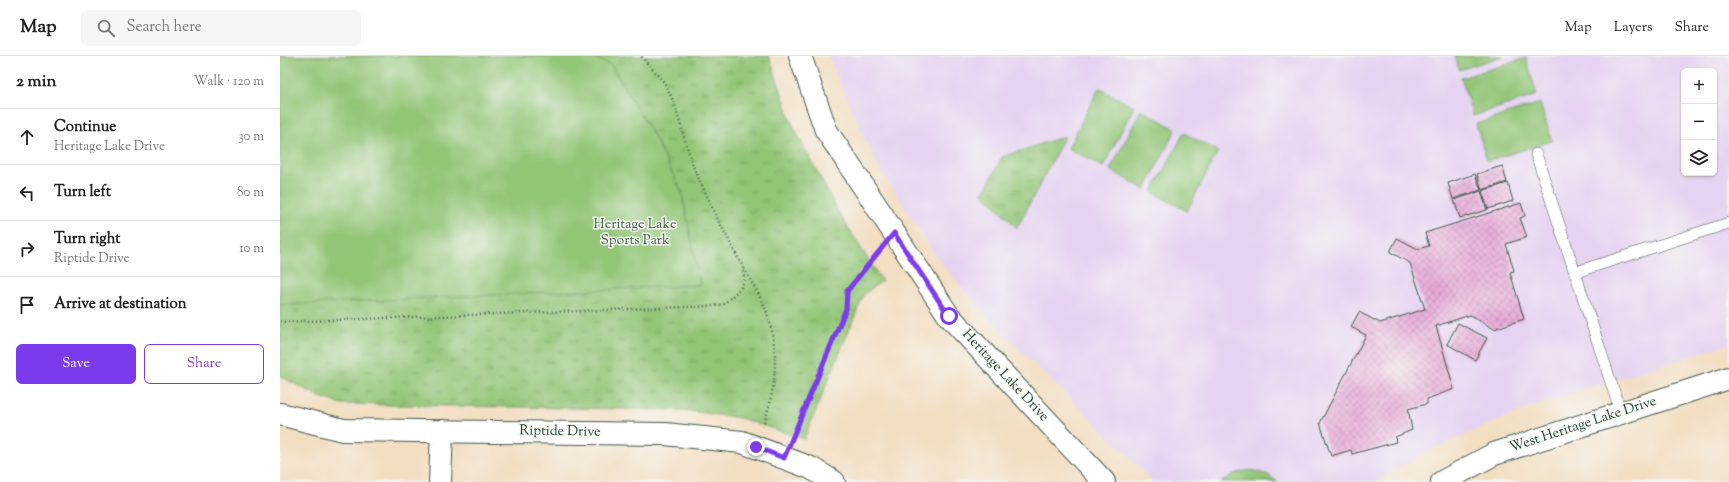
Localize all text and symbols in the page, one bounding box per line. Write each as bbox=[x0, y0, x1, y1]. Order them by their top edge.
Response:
search box bbox=[81, 10, 361, 46]
text: Map bbox=[20, 14, 57, 41]
icon: search bbox=[95, 17, 117, 39]
text: Search here bbox=[127, 17, 202, 38]
text: Map bbox=[1565, 18, 1592, 38]
text: Layers bbox=[1614, 18, 1652, 38]
text: Share bbox=[1674, 18, 1709, 38]
map controls bbox=[1681, 68, 1717, 176]
button: + bbox=[1681, 68, 1717, 104]
text: 2 min bbox=[16, 70, 57, 94]
text: Walk · 120 m bbox=[194, 73, 264, 91]
button: − bbox=[1681, 104, 1717, 140]
text: Continue bbox=[54, 117, 116, 138]
icon: ahead bbox=[16, 126, 38, 148]
text: 30 m bbox=[238, 128, 264, 146]
text: Heritage Lake Drive bbox=[54, 138, 165, 156]
button: layers bbox=[1681, 140, 1717, 176]
icon: left bbox=[16, 182, 38, 204]
text: Turn left bbox=[54, 182, 111, 203]
text: 80 m bbox=[237, 184, 264, 202]
park label: Heritage Lake Sports Park bbox=[594, 215, 676, 251]
text: Turn right bbox=[54, 229, 120, 250]
icon: right bbox=[16, 238, 38, 260]
text: 10 m bbox=[239, 240, 264, 258]
text: Riptide Drive bbox=[54, 250, 130, 268]
icon: arrive bbox=[16, 294, 38, 316]
text: Arrive at destination bbox=[54, 294, 187, 315]
route start bbox=[940, 307, 958, 325]
street label: Heritage Lake Drive bbox=[957, 325, 1053, 427]
button: Save bbox=[16, 344, 136, 384]
button: Share bbox=[144, 344, 264, 384]
street label: West Heritage Lake Drive bbox=[1507, 392, 1659, 458]
street label: Riptide Drive bbox=[519, 421, 601, 443]
route end bbox=[747, 438, 765, 456]

